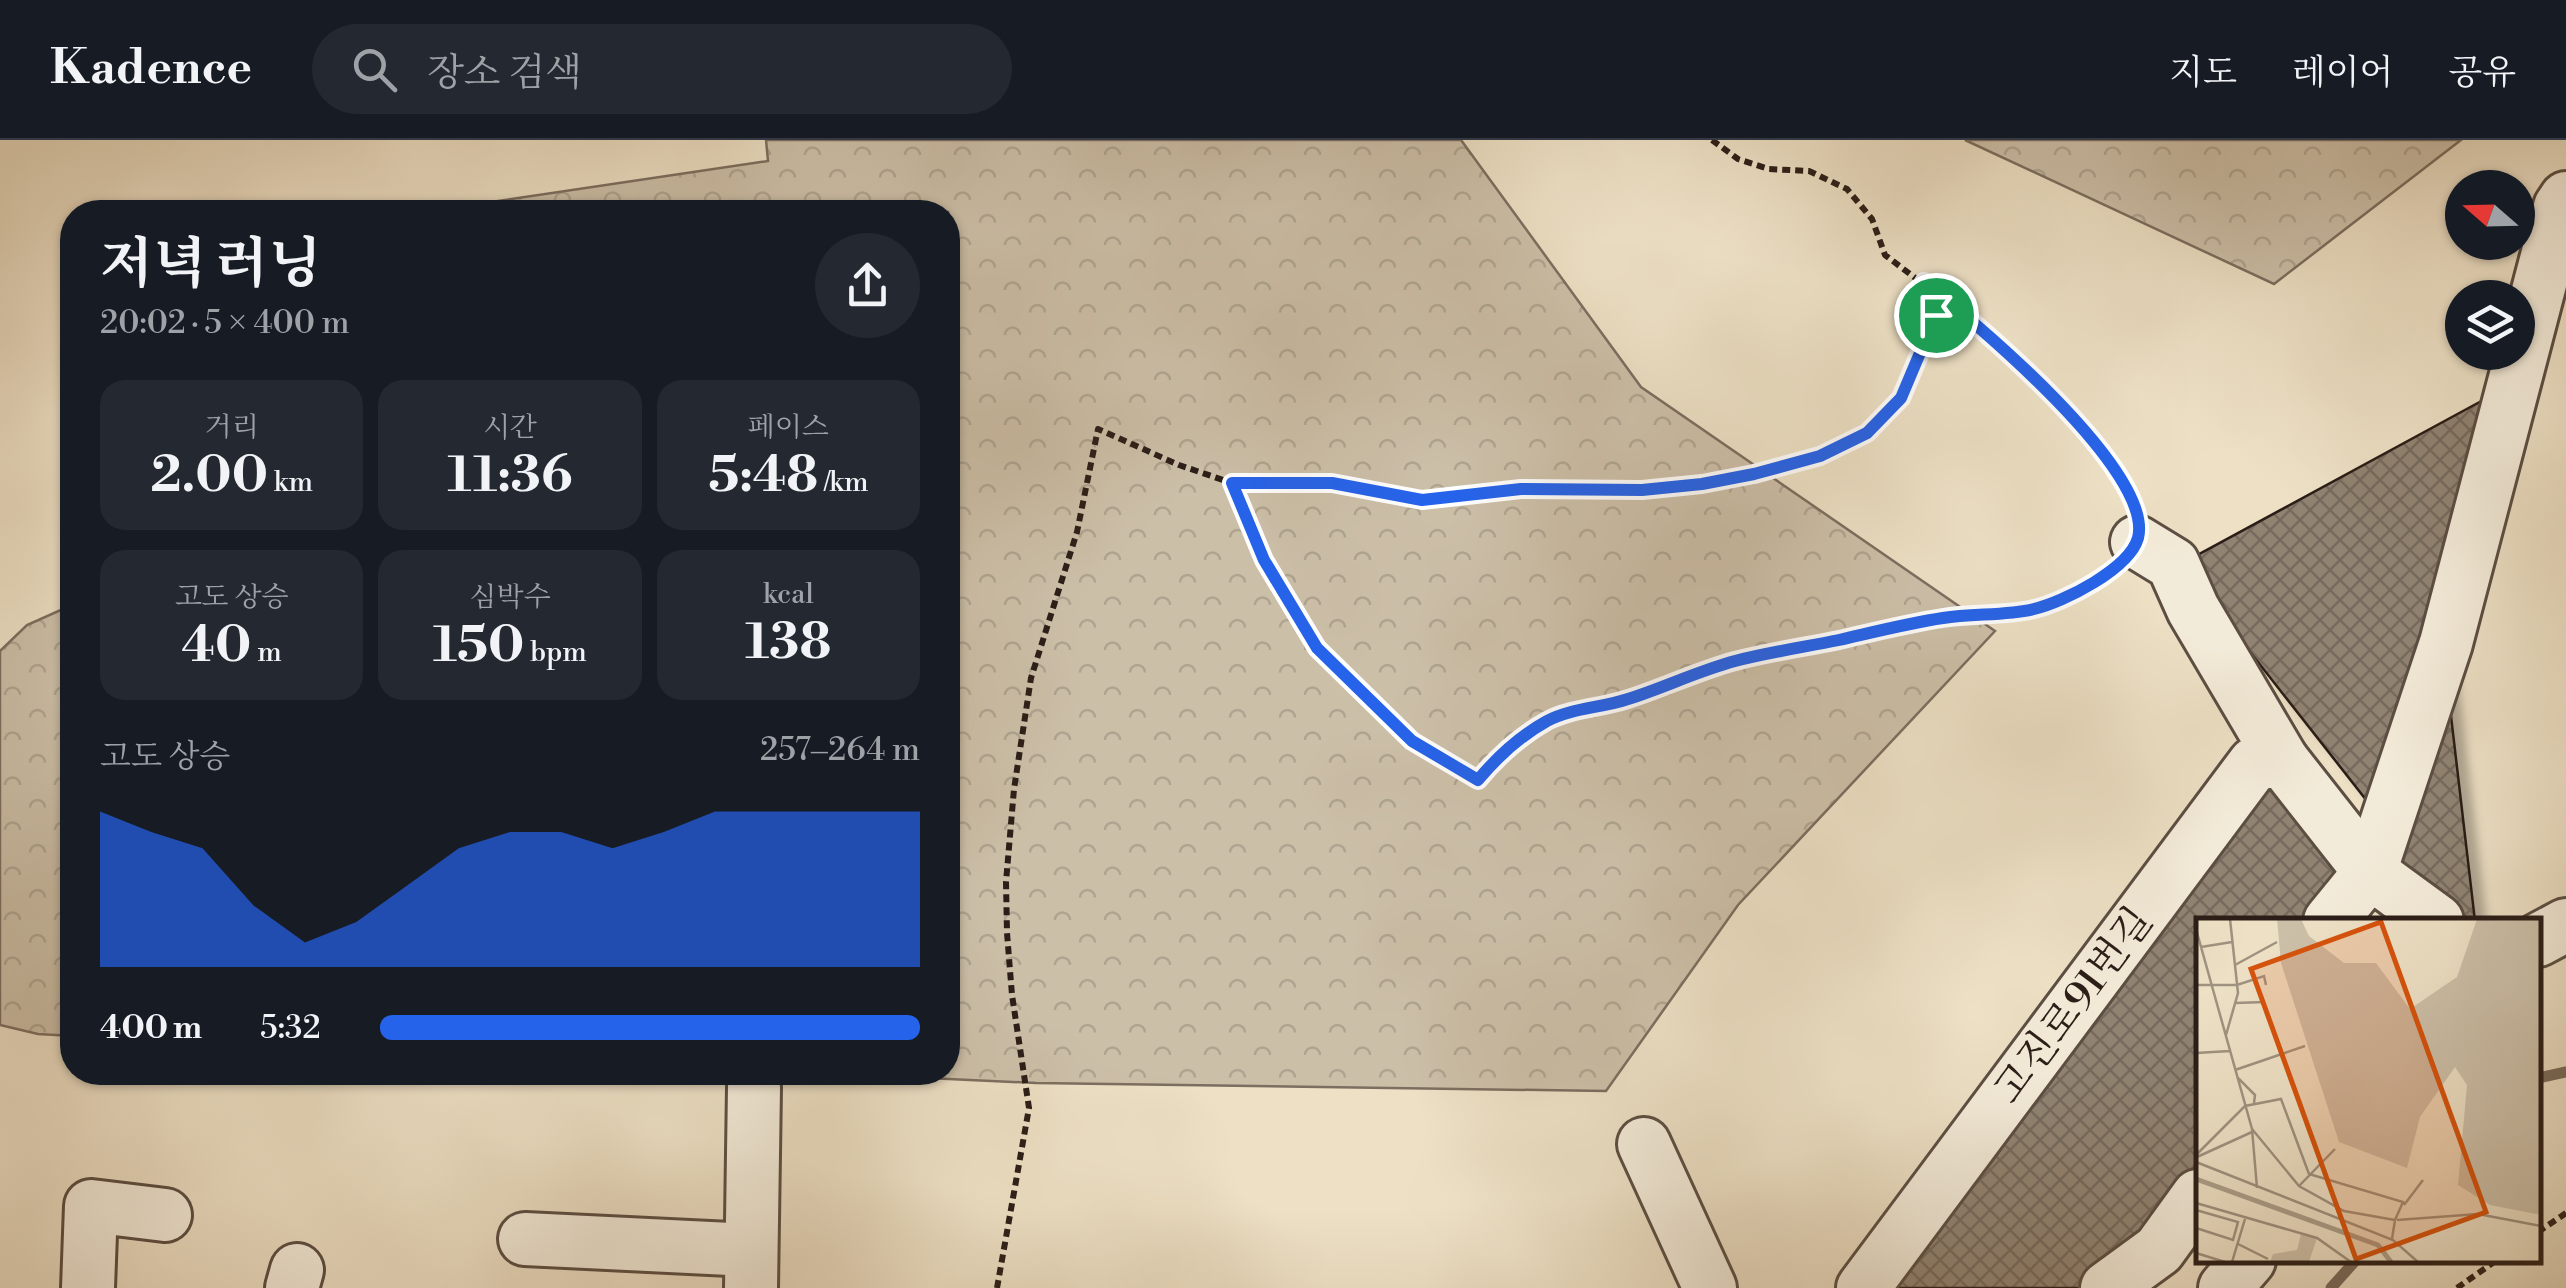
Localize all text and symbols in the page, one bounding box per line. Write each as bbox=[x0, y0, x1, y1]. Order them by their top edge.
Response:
search box bbox=[312, 24, 1012, 114]
text: Kadence bbox=[50, 39, 252, 99]
icon: search bbox=[347, 42, 402, 97]
text: 장소 검색 bbox=[427, 50, 582, 97]
text: 지도 bbox=[2169, 52, 2237, 95]
text: 레이어 bbox=[2292, 52, 2393, 95]
text: 공유 bbox=[2448, 52, 2516, 95]
north arrow bbox=[2445, 170, 2535, 260]
map controls bbox=[2445, 170, 2535, 370]
text: 저녁 러닝 bbox=[100, 231, 321, 300]
button: share bbox=[815, 233, 920, 338]
pin bbox=[1894, 273, 1979, 358]
button: layers bbox=[2445, 280, 2535, 370]
icon: arrive bbox=[1909, 288, 1964, 343]
text: 20:02 · 5 × 400 m bbox=[100, 303, 350, 343]
text: 거리 bbox=[205, 410, 259, 445]
text: 시간 bbox=[483, 410, 537, 445]
text: 페이스 bbox=[748, 410, 829, 445]
text: 2.00 bbox=[150, 445, 268, 507]
text: 11:36 bbox=[448, 445, 572, 507]
text: 5:48 bbox=[708, 445, 818, 507]
text: km bbox=[268, 465, 313, 500]
text: /km bbox=[818, 465, 868, 500]
text: kcal bbox=[763, 577, 814, 612]
text: 고도 상승 bbox=[175, 580, 289, 615]
text: 심박수 bbox=[469, 580, 551, 615]
text: 138 bbox=[745, 612, 831, 674]
text: 40 bbox=[182, 615, 251, 677]
text: 150 bbox=[433, 615, 524, 677]
text: m bbox=[251, 635, 282, 670]
text: bpm bbox=[524, 635, 587, 670]
text: 257–264 m bbox=[760, 730, 920, 770]
text: 고도 상승 bbox=[100, 737, 230, 777]
street label: 고진로91번길 bbox=[1984, 898, 2164, 1114]
inset map bbox=[2196, 918, 2541, 1263]
text: 400 m bbox=[100, 1008, 202, 1048]
text: 5:32 bbox=[260, 1008, 321, 1048]

